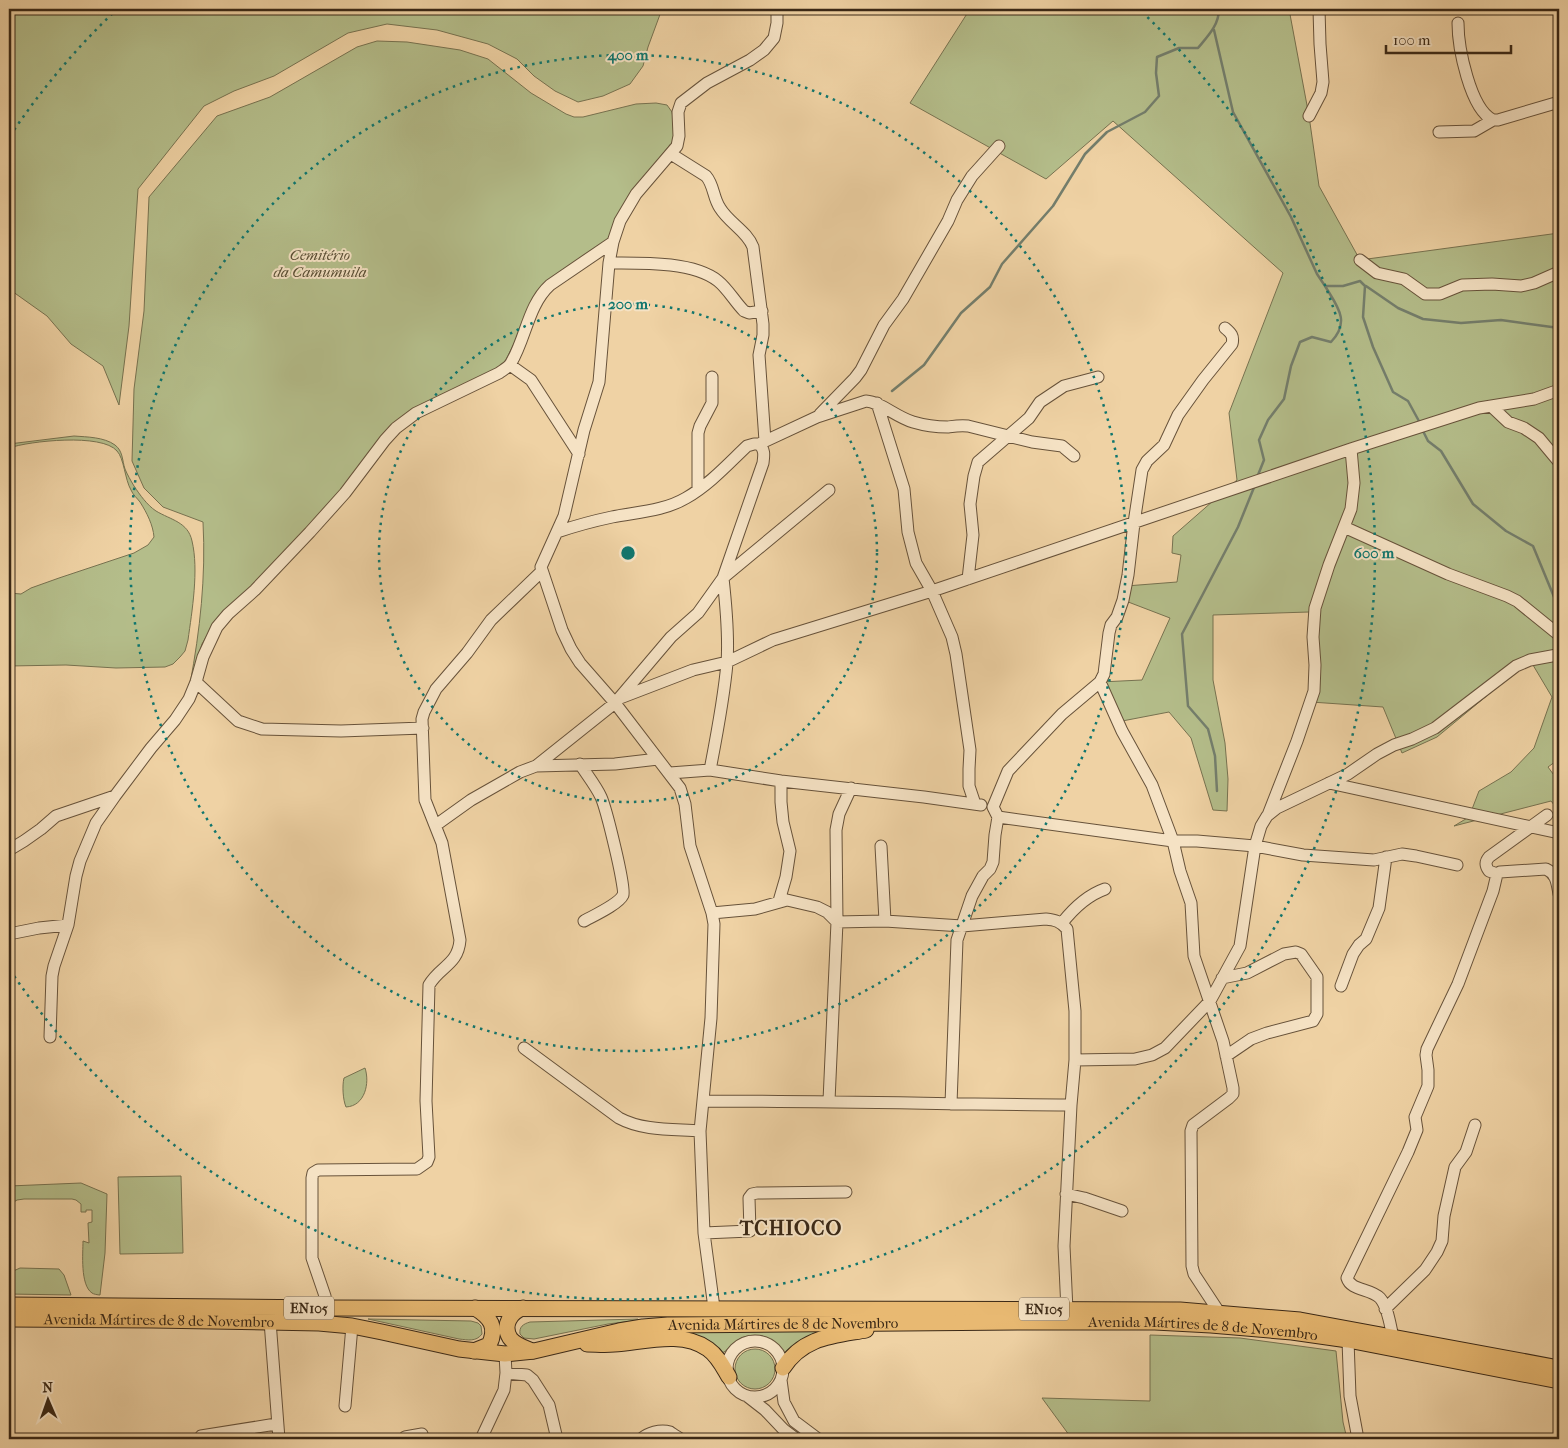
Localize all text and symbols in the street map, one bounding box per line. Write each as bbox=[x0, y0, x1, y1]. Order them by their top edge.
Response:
scale bar bbox=[1386, 22, 1510, 54]
text: 100 m bbox=[1393, 31, 1431, 49]
text: 400 m bbox=[606, 46, 649, 64]
park label: Cemitério da Camumuila bbox=[274, 246, 367, 281]
text: 200 m bbox=[608, 295, 648, 313]
centre of rings bbox=[619, 544, 637, 562]
text: 600 m bbox=[1354, 544, 1395, 562]
district label: TCHIOCO bbox=[739, 1217, 842, 1240]
road number: EN105 bbox=[284, 1296, 334, 1320]
road number: EN105 bbox=[1019, 1298, 1069, 1320]
street label: Avenida Mártires de 8 de Novembro bbox=[43, 1310, 275, 1331]
street label: Avenida Mártires de 8 de Novembro bbox=[1087, 1313, 1319, 1345]
street label: Avenida Mártires de 8 de Novembro bbox=[667, 1314, 899, 1334]
north arrow bbox=[22, 1376, 72, 1426]
text: N bbox=[42, 1379, 54, 1396]

